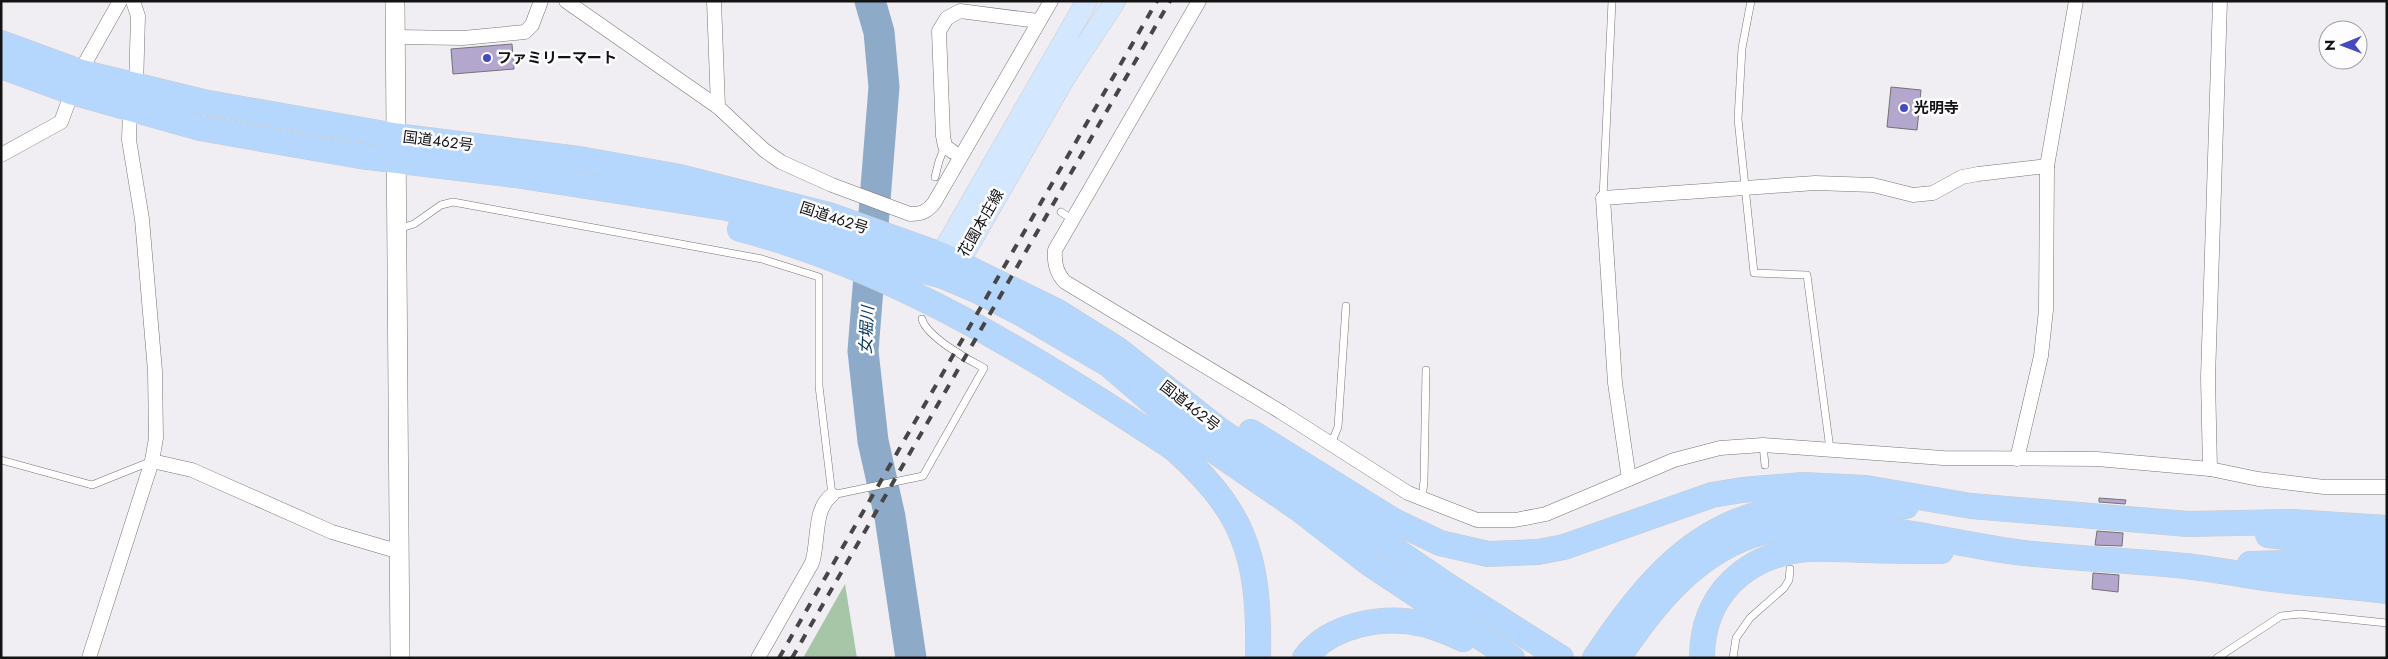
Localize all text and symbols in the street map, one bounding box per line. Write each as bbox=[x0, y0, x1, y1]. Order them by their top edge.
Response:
north arrow bbox=[2318, 20, 2368, 70]
text: N bbox=[2320, 39, 2340, 51]
place label: ファミリーマート bbox=[497, 47, 617, 69]
marker: ファミリーマート bbox=[481, 52, 493, 64]
place label: 光明寺 bbox=[1914, 97, 1959, 119]
marker: 光明寺 bbox=[1898, 102, 1910, 114]
street label: 国道462号 bbox=[401, 126, 475, 156]
street label: 花園本庄線 bbox=[953, 185, 1009, 261]
street label: 国道462号 bbox=[797, 197, 871, 239]
water label: 女堀川 bbox=[854, 303, 879, 355]
street label: 国道462号 bbox=[1155, 375, 1225, 437]

